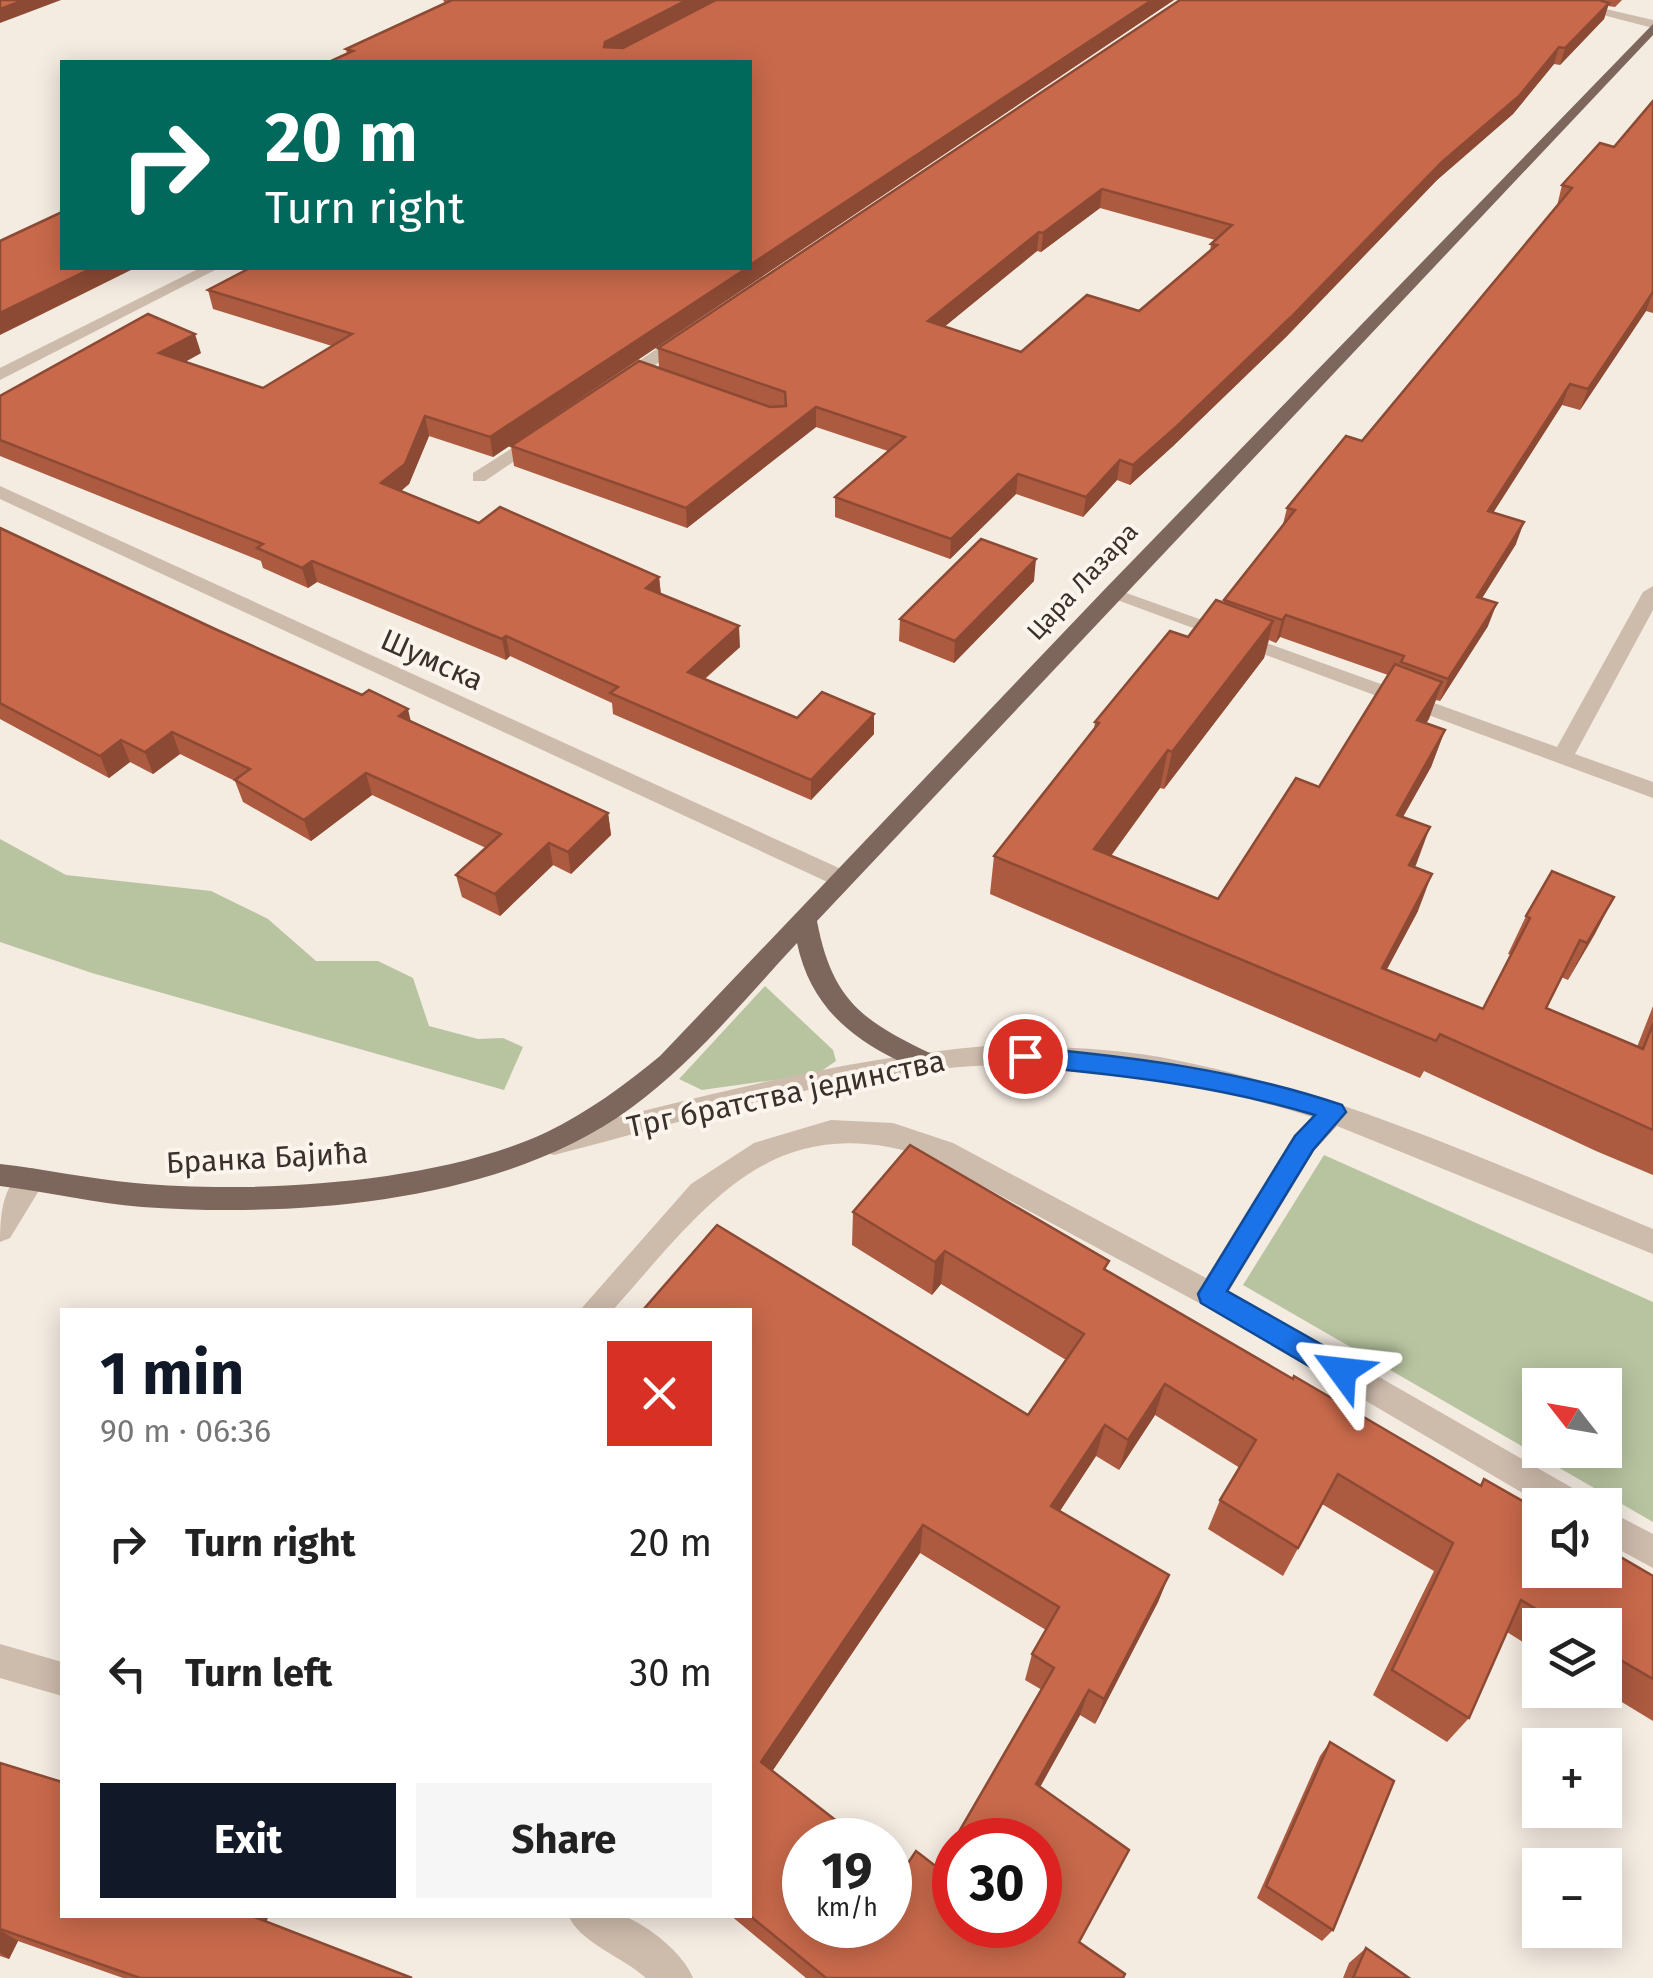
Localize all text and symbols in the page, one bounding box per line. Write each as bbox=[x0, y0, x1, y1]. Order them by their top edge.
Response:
text: 20 m bbox=[265, 96, 418, 180]
icon: right bbox=[100, 100, 230, 230]
text: Turn right bbox=[265, 181, 464, 235]
street label: Цара Лазара bbox=[1021, 517, 1145, 646]
street label: Шумска bbox=[375, 622, 489, 698]
pin bbox=[983, 1014, 1068, 1099]
icon: arrive bbox=[998, 1029, 1053, 1084]
street label: Трг братства јединства bbox=[624, 1043, 948, 1145]
street label: Бранка Бајића bbox=[165, 1135, 369, 1181]
position arrow bbox=[1290, 1319, 1394, 1423]
text: 1 min bbox=[100, 1338, 244, 1410]
button: close bbox=[607, 1341, 712, 1446]
north arrow bbox=[1522, 1368, 1622, 1468]
map controls bbox=[1522, 1368, 1622, 1948]
text: 90 m · 06:36 bbox=[100, 1412, 271, 1450]
button: sound bbox=[1522, 1488, 1622, 1588]
icon: right bbox=[100, 1516, 155, 1571]
text: Turn right bbox=[185, 1520, 355, 1566]
text: 20 m bbox=[629, 1520, 712, 1566]
button: layers bbox=[1522, 1608, 1622, 1708]
icon: left bbox=[100, 1646, 155, 1701]
text: Turn left bbox=[185, 1650, 332, 1696]
text: 30 m bbox=[629, 1650, 712, 1696]
button: + bbox=[1522, 1728, 1622, 1828]
button: Exit bbox=[100, 1783, 396, 1898]
button: Share bbox=[416, 1783, 712, 1898]
speed limit sign: 30 bbox=[932, 1818, 1062, 1948]
text: 19 bbox=[821, 1841, 873, 1901]
button: − bbox=[1522, 1848, 1622, 1948]
text: km/h bbox=[816, 1893, 878, 1923]

